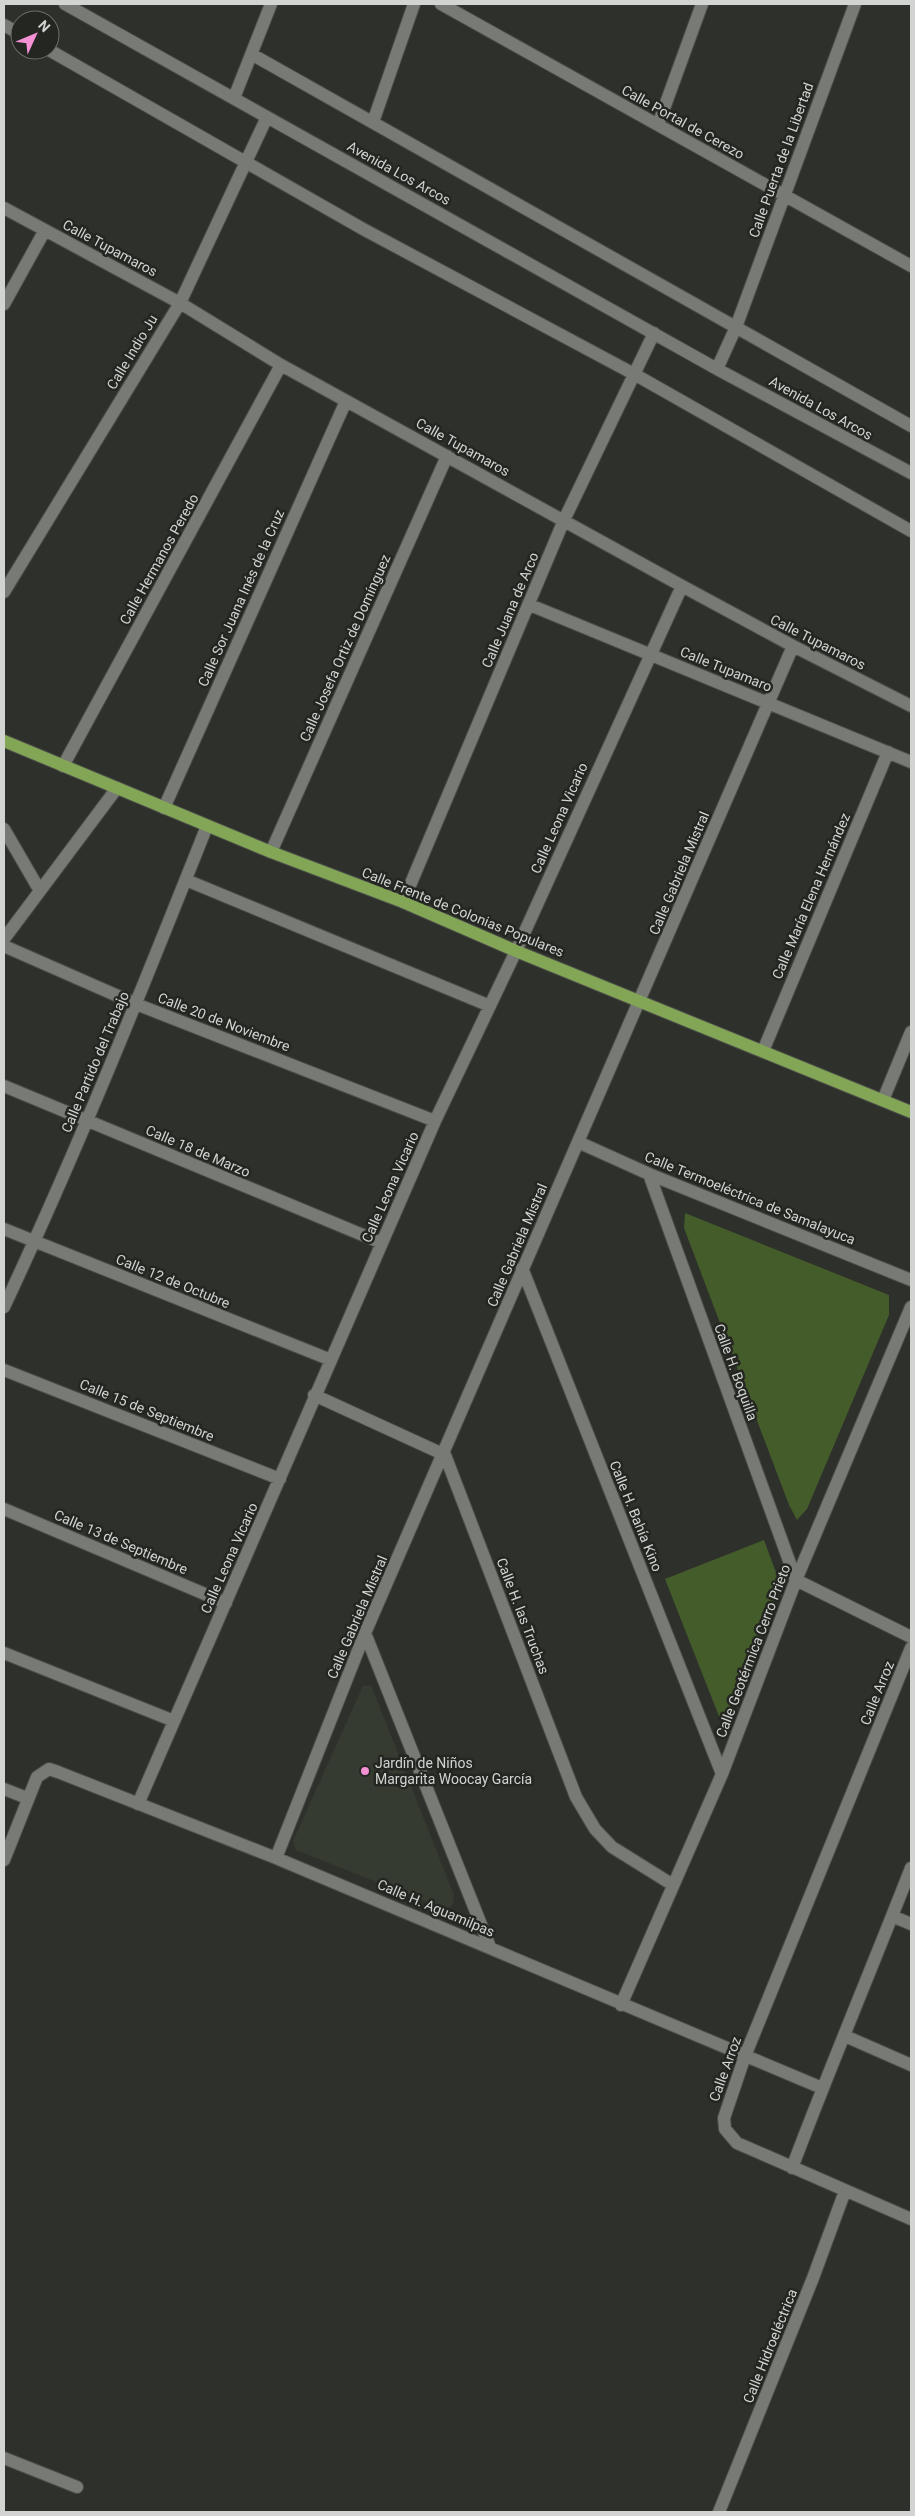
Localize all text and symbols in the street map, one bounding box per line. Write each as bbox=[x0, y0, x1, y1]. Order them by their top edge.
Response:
north arrow bbox=[10, 10, 60, 60]
text: N bbox=[35, 17, 54, 35]
street label: Calle Puerta de la Libertad bbox=[745, 80, 817, 240]
street label: Calle Portal de Cerezo bbox=[619, 82, 747, 162]
street label: Avenida Los Arcos bbox=[345, 138, 453, 208]
street label: Calle Tupamaros bbox=[60, 216, 160, 280]
street label: Calle Indio Ju bbox=[103, 312, 161, 392]
street label: Avenida Los Arcos bbox=[767, 373, 875, 443]
street label: Calle Tupamaros bbox=[413, 415, 513, 479]
street label: Calle Hermanos Peredo bbox=[116, 491, 202, 627]
street label: Calle Sor Juana Inés de la Cruz bbox=[195, 507, 287, 689]
street label: Calle Juana de Arco bbox=[478, 550, 542, 670]
street label: Calle Josefa Ortiz de Domínguez bbox=[296, 552, 394, 744]
street label: Calle Tupamaros bbox=[768, 611, 868, 673]
street label: Calle Tupamaro bbox=[678, 643, 774, 695]
street label: Calle Leona Vicario bbox=[527, 760, 591, 876]
street label: Calle Gabriela Mistral bbox=[646, 809, 712, 937]
street label: Calle María Elena Hernández bbox=[769, 811, 853, 981]
street label: Calle Frente de Colonias Populares bbox=[360, 864, 566, 960]
street label: Calle Partido del Trabajo bbox=[58, 989, 132, 1135]
street label: Calle 20 de Noviembre bbox=[156, 989, 292, 1055]
street label: Calle 18 de Marzo bbox=[143, 1122, 253, 1180]
street label: Calle Leona Vicario bbox=[358, 1129, 422, 1245]
street label: Calle Termoeléctrica de Samalayuca bbox=[642, 1148, 858, 1248]
street label: Calle Gabriela Mistral bbox=[484, 1181, 550, 1309]
street label: Calle 12 de Octubre bbox=[114, 1251, 232, 1311]
street label: Calle H. Boquilla bbox=[711, 1321, 761, 1423]
street label: Calle 15 de Septiembre bbox=[77, 1376, 217, 1444]
street label: Calle H. Bahía Kino bbox=[606, 1458, 666, 1574]
street label: Calle Leona Vicario bbox=[197, 1500, 261, 1616]
street label: Calle 13 de Septiembre bbox=[52, 1507, 190, 1577]
street label: Calle Gabriela Mistral bbox=[324, 1553, 390, 1681]
street label: Calle H. las Truchas bbox=[493, 1556, 553, 1676]
street label: Calle Geotérmica Cerro Prieto bbox=[712, 1562, 794, 1740]
street label: Calle Arroz bbox=[857, 1659, 897, 1727]
place label: Jardín de Niños Margarita Woocay García bbox=[375, 1755, 532, 1787]
marker: Jardín de Niños Margarita Woocay García bbox=[359, 1765, 371, 1777]
street label: Calle H. Aguamilpas bbox=[375, 1876, 497, 1940]
street label: Calle Arroz bbox=[706, 2034, 744, 2104]
street label: Calle Hidroeléctrica bbox=[740, 2287, 800, 2405]

